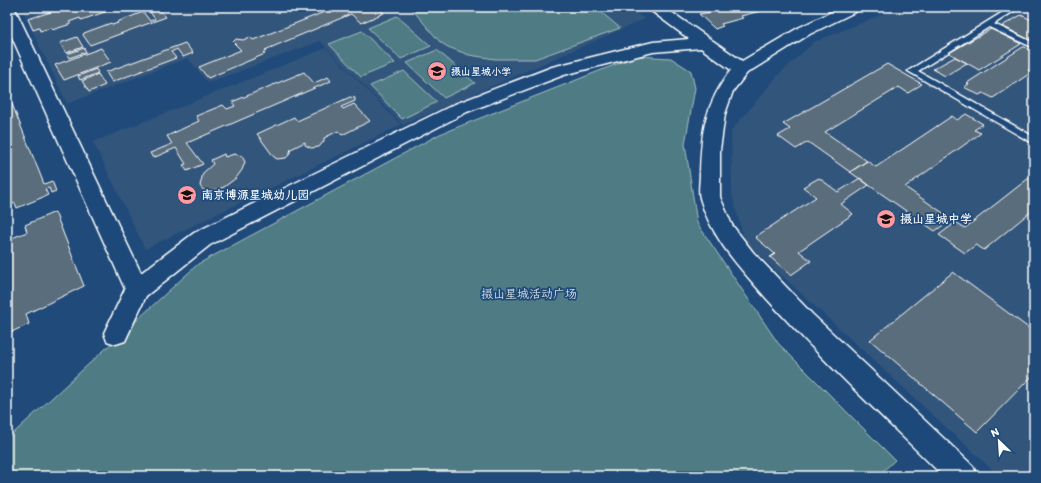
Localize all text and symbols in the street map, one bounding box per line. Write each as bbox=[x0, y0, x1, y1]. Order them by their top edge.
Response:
school or university icon: 摄山星城小学 bbox=[426, 60, 448, 82]
place label: 摄山星城小学 bbox=[451, 65, 511, 78]
school or university icon: 南京博源星城幼儿园 bbox=[176, 184, 198, 206]
place label: 南京博源星城幼儿园 bbox=[201, 188, 309, 202]
school or university icon: 摄山星城中学 bbox=[875, 208, 897, 230]
place label: 摄山星城中学 bbox=[900, 212, 972, 226]
park label: 摄山星城活动广场 bbox=[481, 287, 577, 301]
north arrow bbox=[979, 421, 1019, 461]
text: N bbox=[989, 425, 1001, 440]

